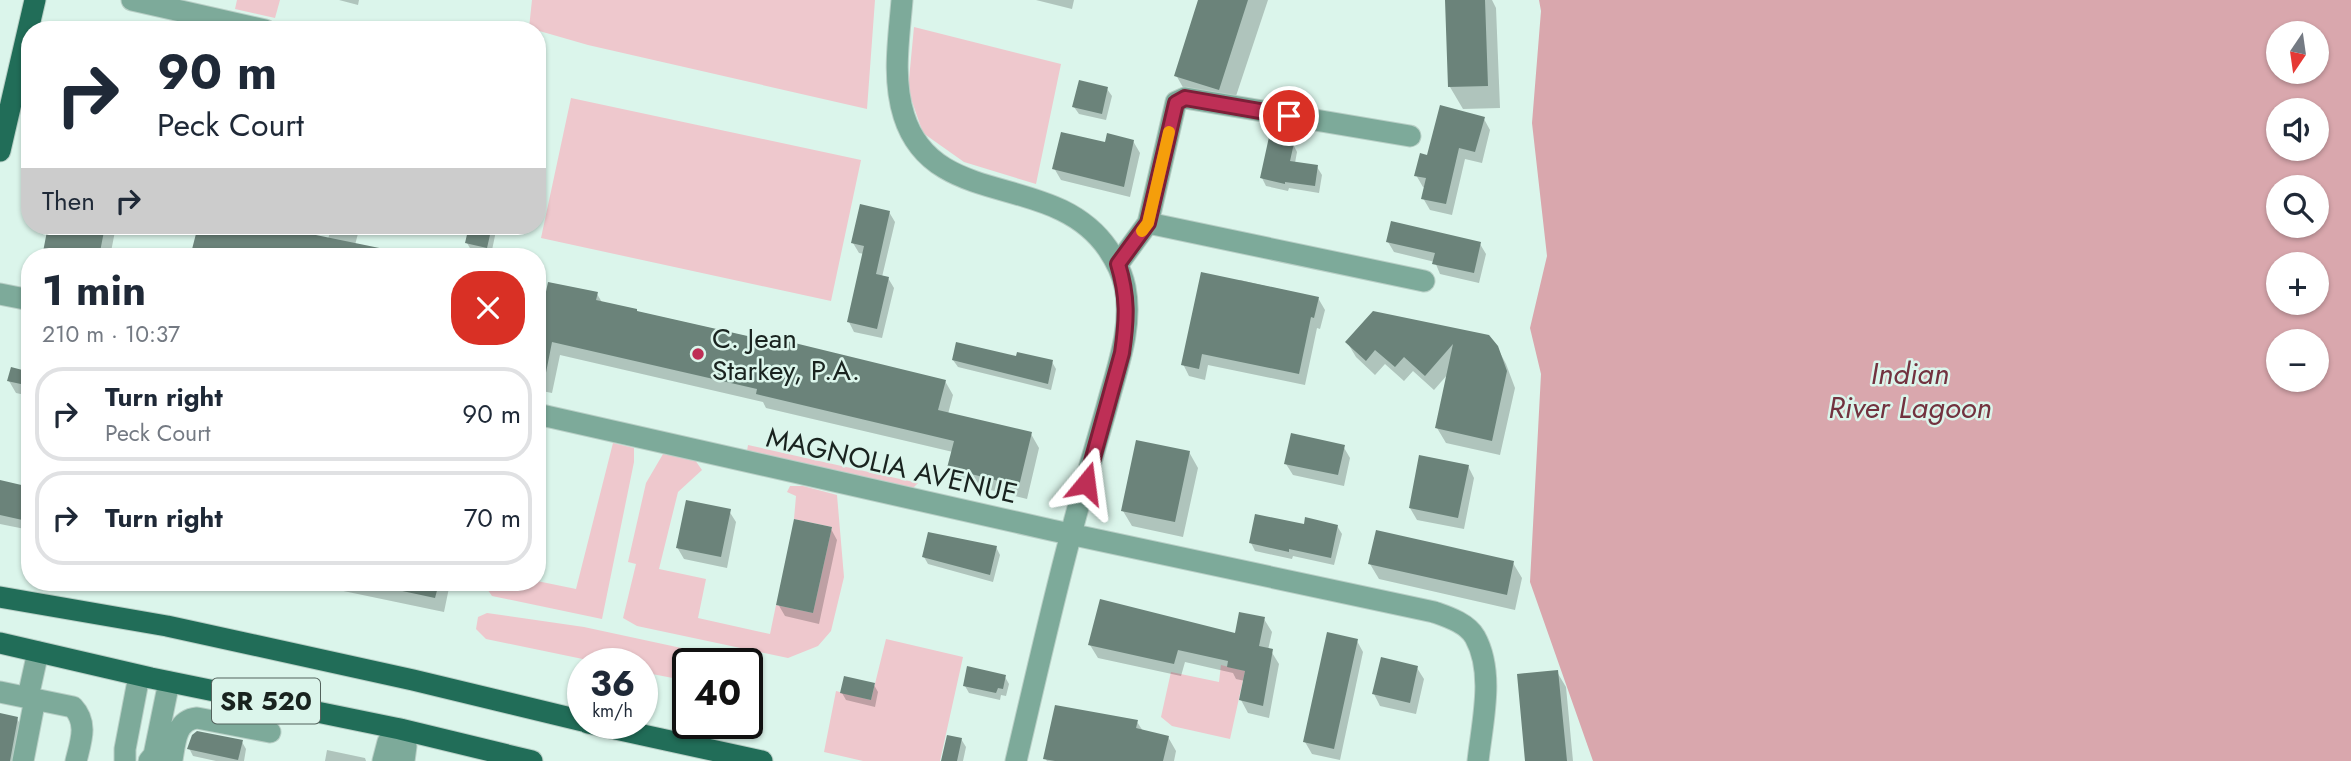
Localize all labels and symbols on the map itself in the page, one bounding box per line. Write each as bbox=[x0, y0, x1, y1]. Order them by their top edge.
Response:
north arrow bbox=[2266, 21, 2329, 84]
pin bbox=[1259, 86, 1319, 146]
place label: C. Jean Starkey, P.A. bbox=[712, 318, 860, 391]
marker: C. Jean Starkey, P.A. bbox=[690, 346, 706, 362]
water label: Indian River Lagoon bbox=[1828, 352, 1992, 429]
street label: MAGNOLIA AVENUE bbox=[762, 417, 1021, 514]
position arrow bbox=[1049, 446, 1123, 520]
speed limit sign: 40 bbox=[672, 648, 763, 739]
road number: SR 520 bbox=[212, 678, 320, 723]

